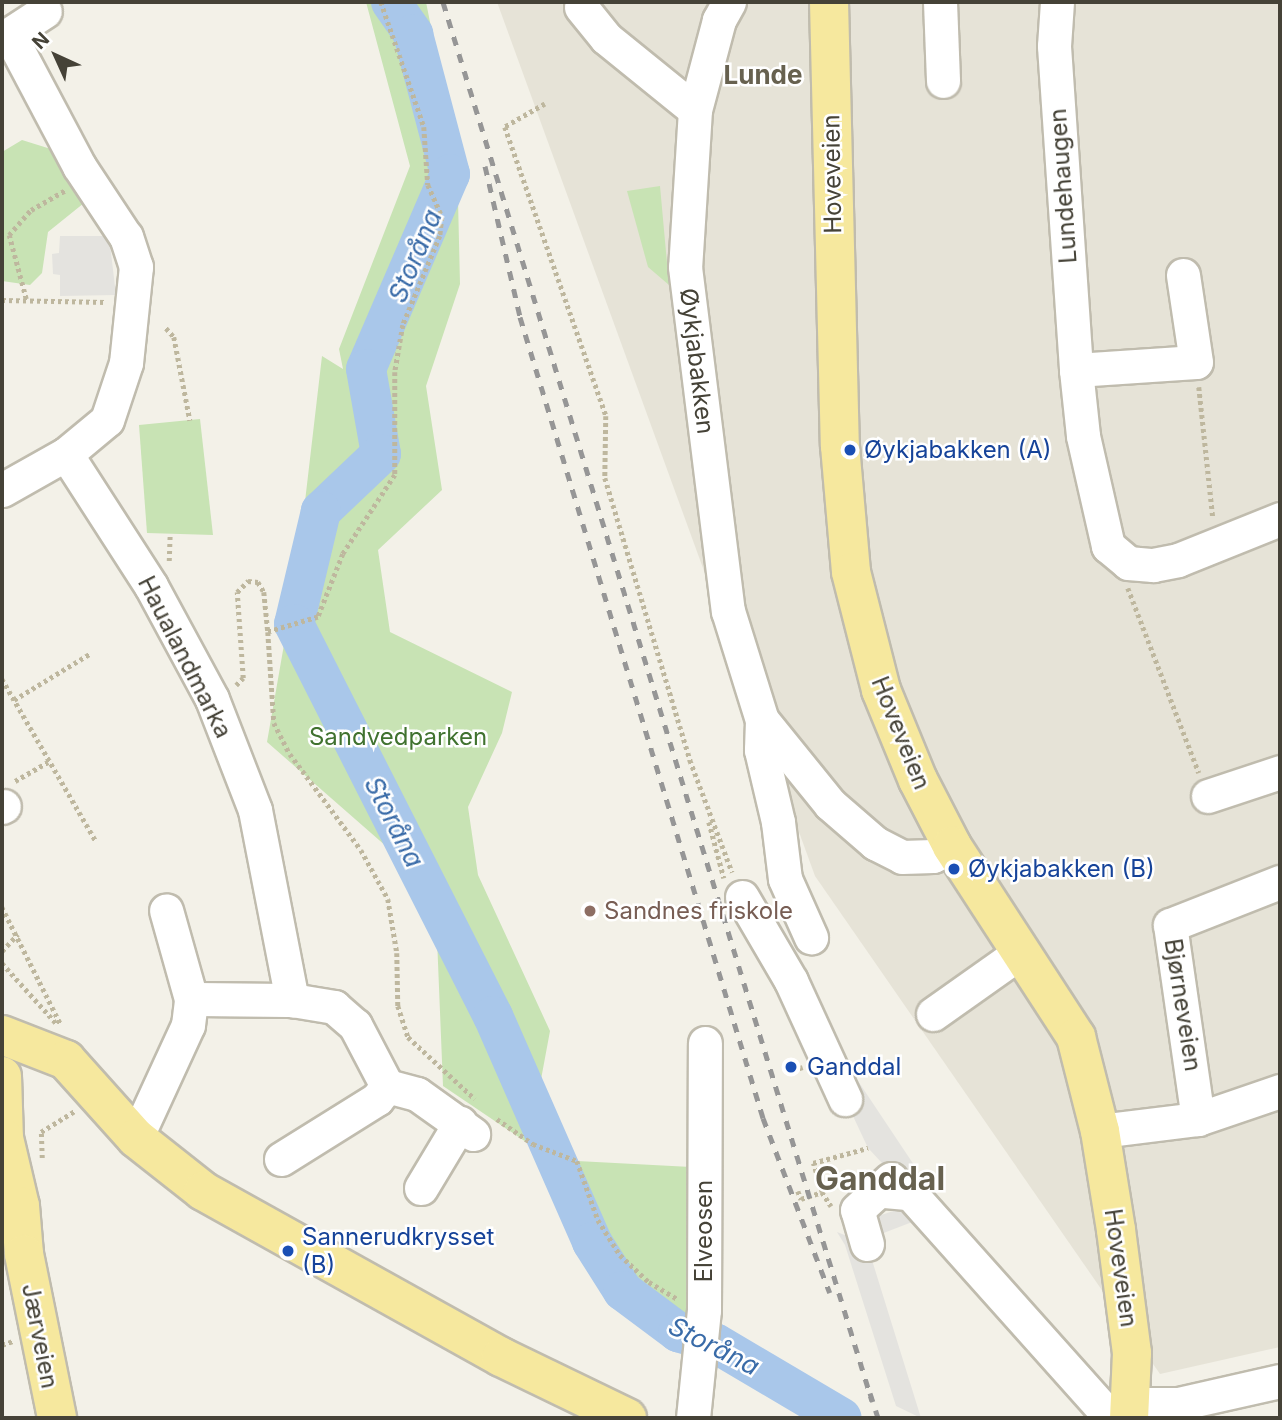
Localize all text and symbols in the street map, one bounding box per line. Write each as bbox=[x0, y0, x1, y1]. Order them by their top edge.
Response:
north arrow bbox=[21, 21, 91, 91]
text: N bbox=[28, 28, 54, 54]
district label: Lunde bbox=[724, 59, 802, 91]
street label: Lundehaugen bbox=[1043, 107, 1083, 265]
street label: Hoveveien bbox=[817, 114, 847, 234]
water label: Storåna bbox=[382, 205, 448, 307]
street label: Øykjabakken bbox=[674, 286, 720, 436]
place label: Øykjabakken (A) bbox=[864, 436, 1052, 464]
marker: Øykjabakken (A) bbox=[842, 442, 858, 458]
street label: Haualandmarka bbox=[132, 571, 238, 743]
street label: Hoveveien bbox=[865, 672, 937, 794]
park label: Sandvedparken bbox=[309, 723, 487, 751]
water label: Storåna bbox=[358, 771, 430, 873]
place label: Øykjabakken (B) bbox=[968, 855, 1155, 883]
marker: Øykjabakken (B) bbox=[946, 861, 962, 877]
place label: Sandnes friskole bbox=[604, 897, 793, 925]
marker: Sandnes friskole bbox=[582, 903, 598, 919]
street label: Bjørneveien bbox=[1158, 937, 1208, 1073]
place label: Ganddal bbox=[807, 1053, 901, 1081]
marker: Ganddal bbox=[781, 1057, 801, 1077]
district label: Ganddal bbox=[815, 1160, 945, 1198]
street label: Elveosen bbox=[690, 1180, 718, 1282]
street label: Hoveveien bbox=[1098, 1207, 1144, 1329]
place label: Sannerudkrysset (B) bbox=[302, 1223, 494, 1279]
marker: Sannerudkrysset (B) bbox=[280, 1243, 296, 1259]
street label: Jærveien bbox=[16, 1281, 64, 1391]
water label: Storåna bbox=[663, 1310, 765, 1382]

